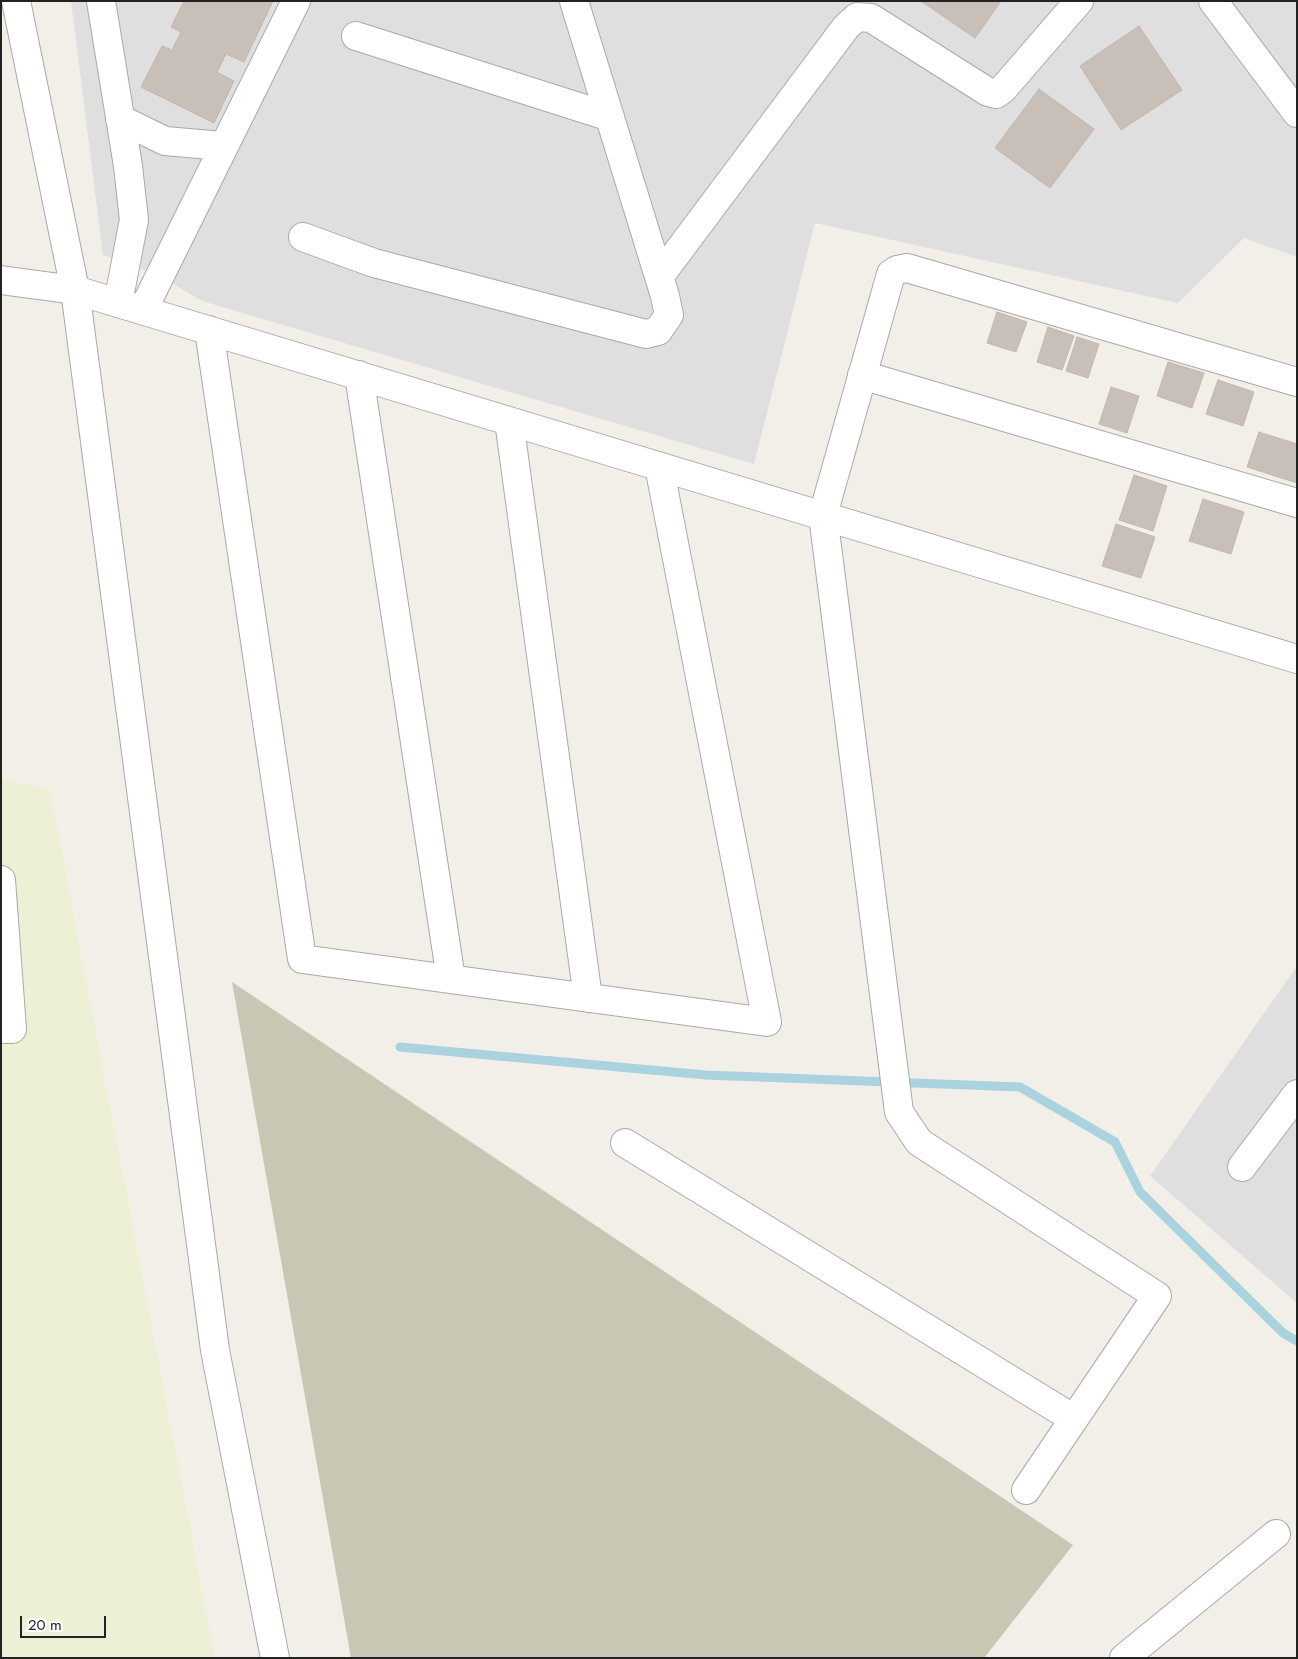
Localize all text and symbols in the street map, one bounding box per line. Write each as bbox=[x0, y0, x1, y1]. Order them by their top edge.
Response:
scale bar bbox=[22, 1606, 109, 1638]
text: 20 m bbox=[28, 1614, 62, 1636]

